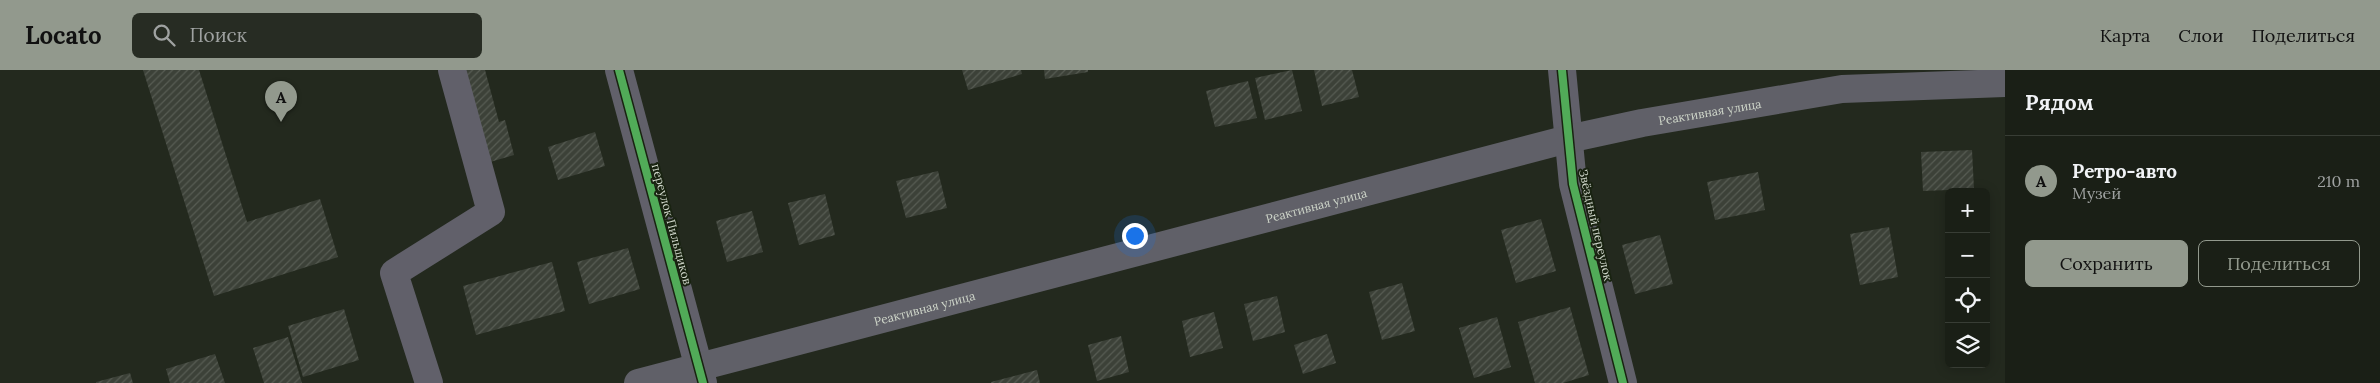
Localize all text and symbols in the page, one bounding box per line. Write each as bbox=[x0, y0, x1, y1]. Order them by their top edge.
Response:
search box bbox=[132, 13, 482, 58]
text: Locato bbox=[25, 20, 102, 51]
icon: search bbox=[150, 21, 178, 49]
text: Поиск bbox=[190, 23, 247, 47]
text: Карта bbox=[2100, 24, 2150, 47]
text: Слои bbox=[2178, 24, 2223, 47]
text: Поделиться bbox=[2251, 24, 2355, 47]
pin: A bbox=[265, 81, 297, 122]
text: Рядом bbox=[2025, 89, 2094, 116]
street label: Реактивная улица bbox=[1657, 95, 1762, 128]
text: Ретро-авто bbox=[2072, 159, 2177, 183]
street label: переулок Пильщиков bbox=[649, 162, 695, 286]
street label: Звёздный переулок bbox=[1576, 168, 1616, 283]
text: A bbox=[2036, 171, 2046, 191]
text: 210 m bbox=[2317, 171, 2360, 191]
text: Музей bbox=[2072, 183, 2121, 203]
street label: Реактивная улица bbox=[1264, 185, 1368, 226]
map controls bbox=[1945, 188, 1990, 368]
button: + bbox=[1945, 188, 1990, 233]
your location bbox=[1122, 223, 1148, 249]
button: − bbox=[1945, 233, 1990, 278]
button: Сохранить bbox=[2025, 240, 2188, 287]
button: Поделиться bbox=[2198, 240, 2360, 287]
button: locate bbox=[1945, 278, 1990, 323]
street label: Реактивная улица bbox=[872, 287, 977, 328]
button: layers bbox=[1945, 323, 1990, 368]

